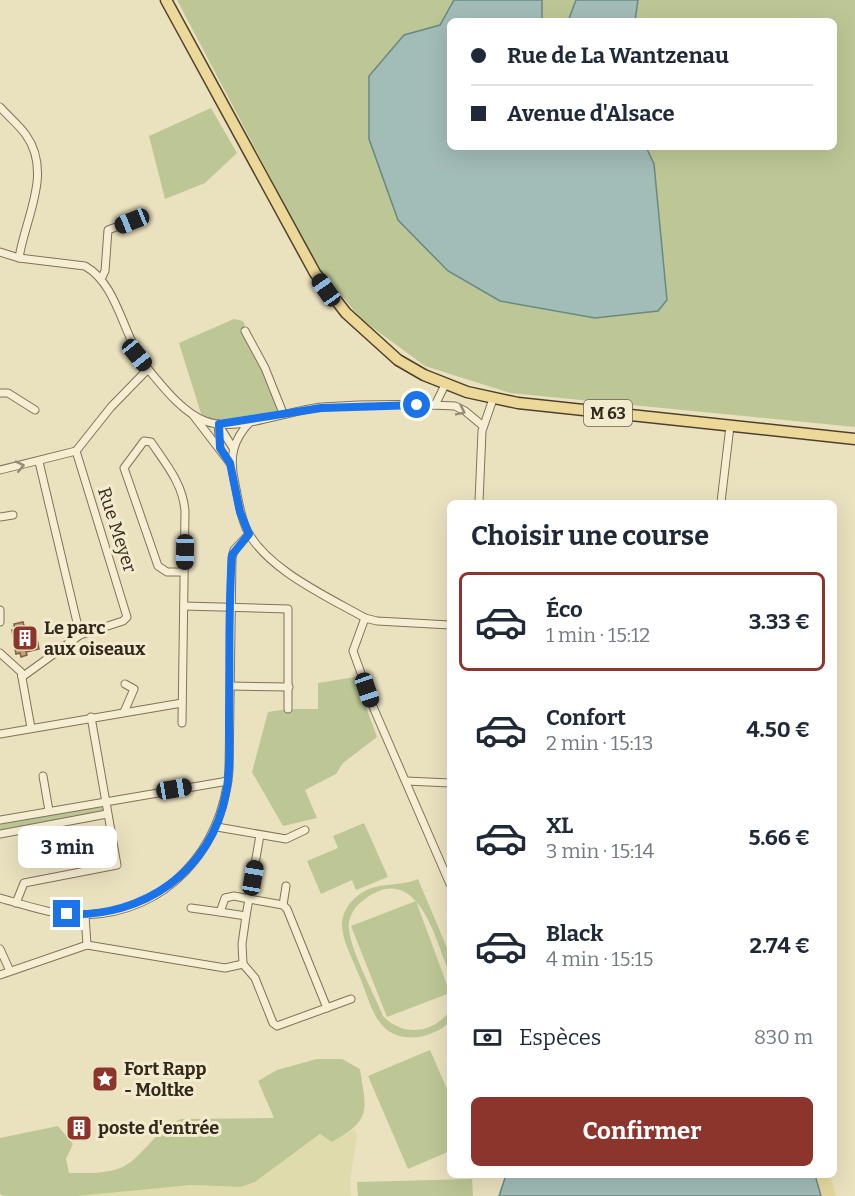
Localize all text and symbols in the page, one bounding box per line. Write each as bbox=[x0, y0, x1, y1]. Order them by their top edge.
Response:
text: Rue de La Wantzenau bbox=[507, 42, 729, 69]
text: Avenue d'Alsace bbox=[507, 100, 675, 127]
car bbox=[112, 206, 152, 236]
car bbox=[308, 270, 344, 310]
car bbox=[119, 335, 155, 375]
route start bbox=[403, 391, 430, 418]
road number: M 63 bbox=[584, 400, 632, 426]
one-way arrow bbox=[455, 403, 466, 415]
one-way arrow bbox=[14, 461, 24, 474]
street label: Rue Meyer bbox=[93, 485, 141, 575]
text: Choisir une course bbox=[471, 520, 709, 552]
car bbox=[176, 534, 194, 570]
icon: car bbox=[474, 595, 528, 649]
text: Éco bbox=[546, 596, 583, 623]
text: 3.33 € bbox=[749, 608, 810, 635]
place label: Le parc aux oiseaux bbox=[44, 617, 146, 660]
building icon: Le parc aux oiseaux bbox=[10, 623, 40, 653]
text: 1 min · 15:12 bbox=[546, 623, 650, 647]
car bbox=[353, 670, 381, 710]
icon: car bbox=[474, 703, 528, 757]
text: Confort bbox=[546, 704, 626, 731]
text: 4.50 € bbox=[746, 716, 810, 743]
text: 2 min · 15:13 bbox=[546, 731, 653, 755]
car bbox=[155, 777, 193, 801]
icon: car bbox=[474, 811, 528, 865]
text: XL bbox=[546, 812, 573, 839]
text: 5.66 € bbox=[748, 824, 810, 851]
callout: 3 min bbox=[17, 827, 116, 869]
text: 3 min bbox=[41, 835, 94, 859]
text: 3 min · 15:14 bbox=[546, 839, 654, 863]
car bbox=[241, 859, 265, 897]
route end bbox=[53, 900, 80, 927]
icon: car bbox=[474, 919, 528, 973]
text: Black bbox=[546, 920, 603, 947]
text: 2.74 € bbox=[750, 932, 810, 959]
text: 4 min · 15:15 bbox=[546, 947, 653, 971]
icon: cash bbox=[471, 1021, 504, 1054]
text: Espèces bbox=[519, 1024, 601, 1051]
text: 830 m bbox=[754, 1025, 813, 1049]
place label: Fort Rapp - Moltke bbox=[124, 1058, 206, 1101]
place icon: Fort Rapp - Moltke bbox=[90, 1064, 120, 1094]
button: Confirmer bbox=[471, 1097, 813, 1166]
building icon: poste d'entrée bbox=[64, 1113, 94, 1143]
place label: poste d'entrée bbox=[98, 1117, 219, 1139]

